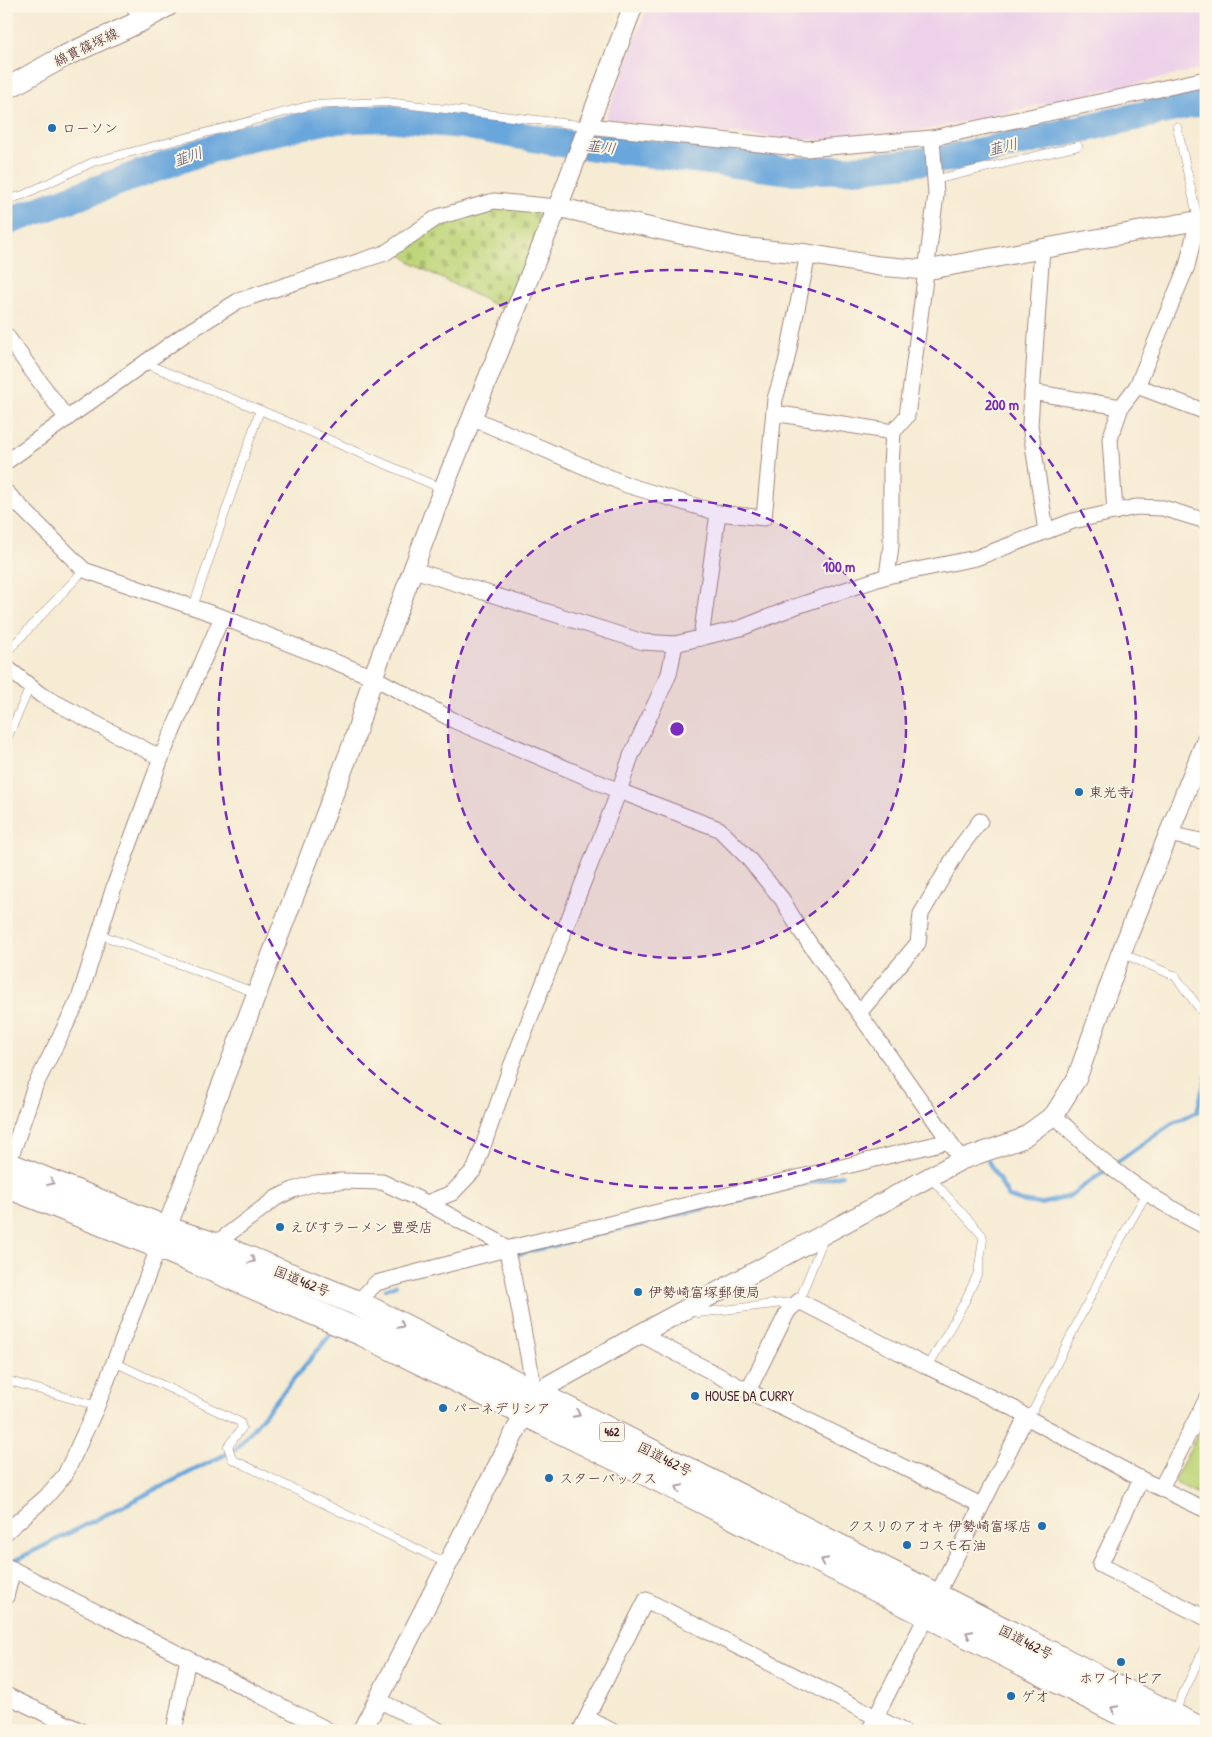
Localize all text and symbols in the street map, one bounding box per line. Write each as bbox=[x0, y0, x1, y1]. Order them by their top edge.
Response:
street label: 綿貫篠塚線 bbox=[50, 23, 121, 70]
place label: ローソン bbox=[62, 118, 118, 137]
marker: ローソン bbox=[46, 122, 58, 134]
water label: 韮川 bbox=[986, 133, 1020, 160]
water label: 韮川 bbox=[585, 134, 617, 159]
water label: 韮川 bbox=[170, 142, 205, 171]
text: 200 m bbox=[985, 394, 1019, 415]
text: 100 m bbox=[823, 556, 855, 577]
centre of rings bbox=[668, 720, 686, 738]
place label: 東光寺 bbox=[1089, 782, 1131, 801]
marker: 東光寺 bbox=[1073, 786, 1085, 798]
one-way arrow bbox=[47, 1177, 55, 1187]
place label: えびすラーメン 豊受店 bbox=[290, 1217, 433, 1236]
marker: えびすラーメン 豊受店 bbox=[274, 1221, 286, 1233]
one-way arrow bbox=[247, 1254, 256, 1265]
street label: 国道462号 bbox=[271, 1261, 333, 1300]
place label: 伊勢崎富塚郵便局 bbox=[648, 1282, 760, 1301]
marker: 伊勢崎富塚郵便局 bbox=[632, 1286, 644, 1298]
one-way arrow bbox=[395, 1319, 404, 1329]
place label: HOUSE DA CURRY bbox=[705, 1386, 795, 1405]
marker: HOUSE DA CURRY bbox=[689, 1390, 701, 1402]
place label: パーネデリシア bbox=[453, 1398, 550, 1417]
marker: パーネデリシア bbox=[437, 1402, 449, 1414]
one-way arrow bbox=[572, 1408, 581, 1418]
road number: 462 bbox=[600, 1422, 624, 1441]
street label: 国道462号 bbox=[634, 1437, 696, 1481]
place label: スターバックス bbox=[559, 1468, 657, 1487]
marker: スターバックス bbox=[543, 1472, 555, 1484]
one-way arrow bbox=[675, 1484, 684, 1495]
place label: クスリのアオキ 伊勢崎富塚店 bbox=[847, 1516, 1032, 1535]
marker: クスリのアオキ 伊勢崎富塚店 bbox=[1036, 1520, 1048, 1532]
place label: コスモ石油 bbox=[917, 1535, 986, 1554]
marker: コスモ石油 bbox=[901, 1539, 913, 1551]
one-way arrow bbox=[820, 1557, 829, 1567]
street label: 国道462号 bbox=[995, 1620, 1057, 1664]
one-way arrow bbox=[966, 1630, 975, 1640]
marker: ホワイトピア bbox=[1115, 1656, 1127, 1668]
place label: ホワイトピア bbox=[1079, 1668, 1163, 1687]
place label: ゲオ bbox=[1021, 1686, 1049, 1705]
marker: ゲオ bbox=[1005, 1690, 1017, 1702]
one-way arrow bbox=[1110, 1705, 1119, 1715]

